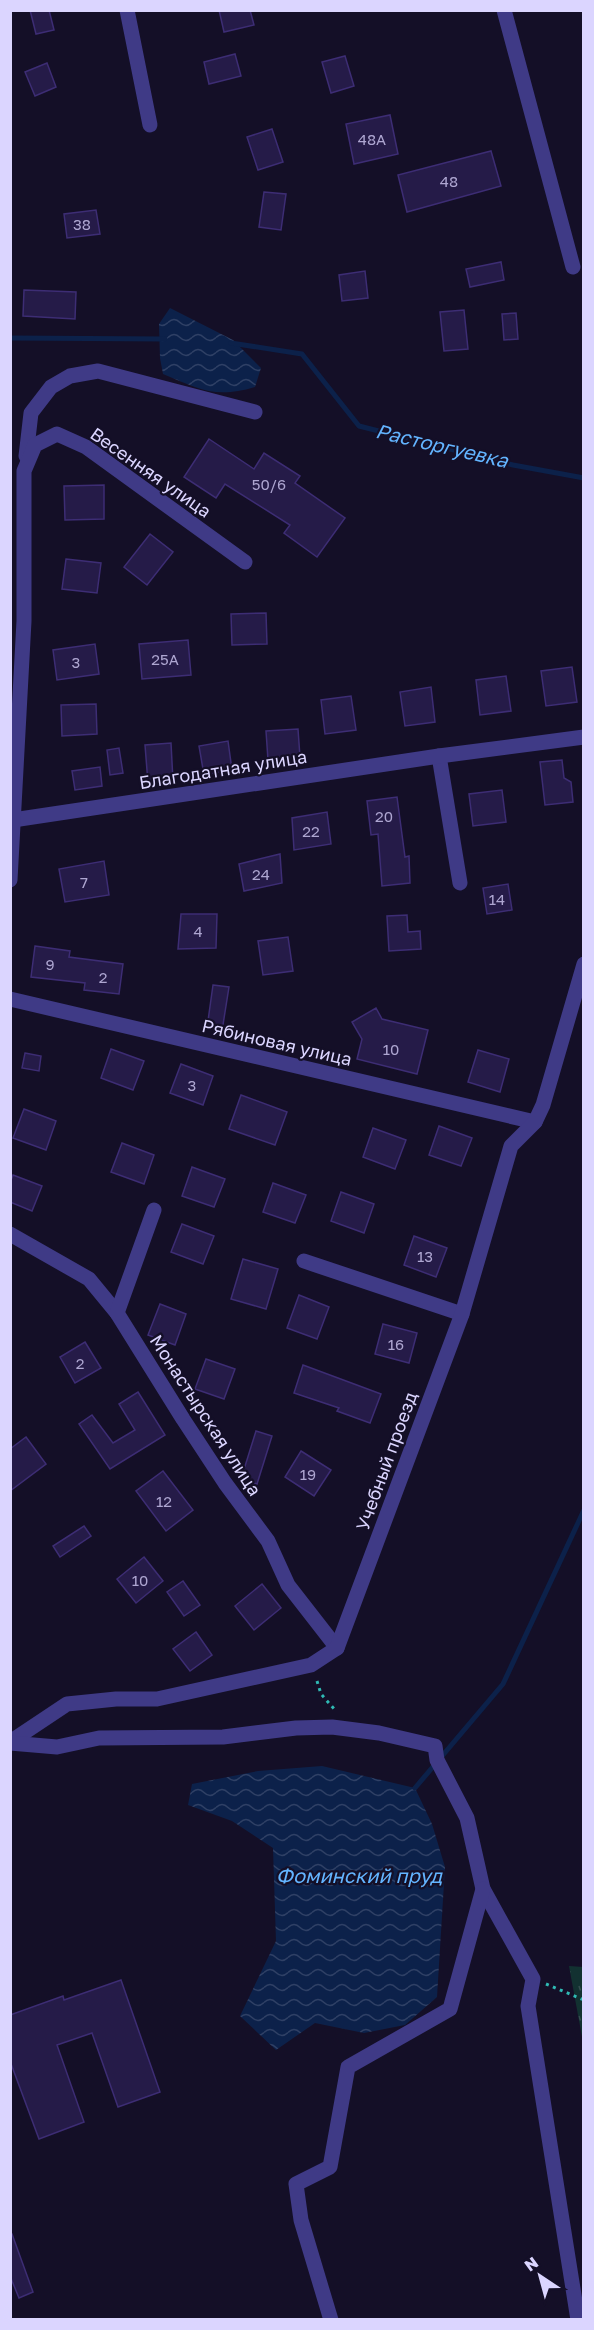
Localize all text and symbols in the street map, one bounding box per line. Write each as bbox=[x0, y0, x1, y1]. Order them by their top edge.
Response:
house number: 48А bbox=[358, 130, 386, 148]
house number: 48 bbox=[440, 172, 458, 190]
house number: 38 bbox=[73, 215, 91, 233]
water label: Расторгуевка bbox=[373, 418, 511, 473]
street label: Весенняя улица bbox=[86, 422, 216, 522]
house number: 50/6 bbox=[252, 475, 286, 493]
house number: 25А bbox=[151, 650, 179, 668]
house number: 3 bbox=[72, 653, 80, 671]
street label: Благодатная улица bbox=[137, 745, 309, 793]
house number: 20 bbox=[375, 807, 393, 825]
house number: 22 bbox=[302, 822, 320, 840]
house number: 24 bbox=[252, 865, 270, 883]
house number: 7 bbox=[80, 873, 88, 891]
house number: 14 bbox=[489, 890, 505, 908]
house number: 4 bbox=[193, 922, 203, 940]
house number: 9 bbox=[45, 955, 55, 973]
house number: 2 bbox=[99, 968, 107, 986]
street label: Рябиновая улица bbox=[200, 1014, 354, 1070]
house number: 10 bbox=[383, 1040, 399, 1058]
house number: 3 bbox=[188, 1076, 196, 1094]
house number: 13 bbox=[417, 1247, 433, 1265]
street label: Монастырская улица bbox=[146, 1330, 266, 1500]
house number: 16 bbox=[388, 1335, 404, 1353]
house number: 2 bbox=[76, 1354, 84, 1372]
street label: Учебный проезд bbox=[351, 1389, 421, 1533]
house number: 19 bbox=[300, 1465, 316, 1483]
house number: 12 bbox=[156, 1492, 172, 1510]
house number: 10 bbox=[132, 1571, 148, 1589]
water label: Фоминский пруд bbox=[276, 1863, 443, 1888]
north arrow bbox=[510, 2246, 570, 2306]
text: N bbox=[520, 2252, 542, 2276]

